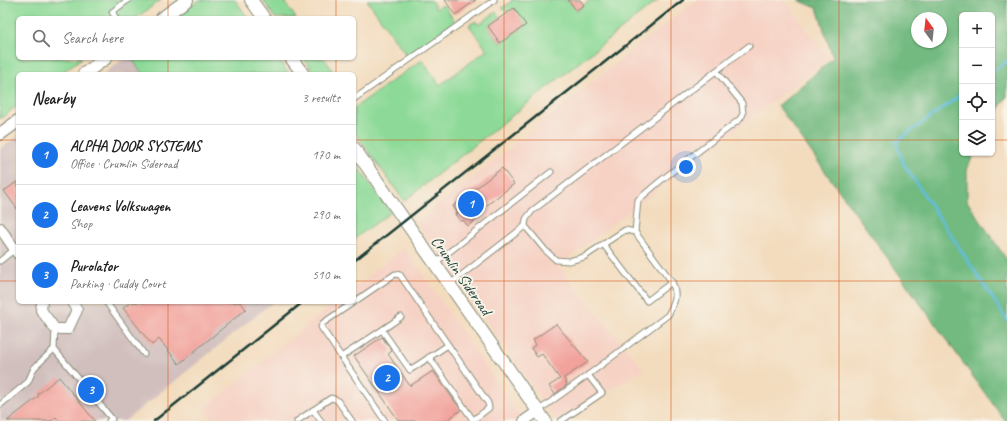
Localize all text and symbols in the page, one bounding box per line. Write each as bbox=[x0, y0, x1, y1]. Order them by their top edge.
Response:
north arrow bbox=[911, 12, 947, 48]
map controls bbox=[959, 12, 995, 156]
button: + bbox=[959, 12, 995, 48]
search box bbox=[16, 16, 356, 60]
icon: search bbox=[30, 27, 52, 49]
text: Search here bbox=[62, 29, 123, 48]
button: − bbox=[959, 48, 995, 84]
button: locate bbox=[959, 84, 995, 120]
text: Nearby bbox=[32, 88, 75, 109]
text: 3 results bbox=[302, 90, 340, 106]
button: layers bbox=[959, 120, 995, 156]
text: ALPHA DOOR SYSTEMS bbox=[70, 137, 201, 156]
text: 1 bbox=[42, 147, 48, 163]
text: 170 m bbox=[312, 147, 340, 163]
text: Office · Crumlin Sideroad bbox=[70, 156, 178, 172]
your location bbox=[676, 157, 696, 177]
pin: 1 bbox=[458, 189, 484, 219]
text: Leavens Volkswagen bbox=[70, 197, 170, 216]
text: 2 bbox=[42, 207, 48, 223]
text: 290 m bbox=[312, 207, 340, 223]
text: Shop bbox=[70, 216, 92, 232]
street label: Crumlin Sideroad bbox=[427, 232, 497, 321]
text: Purolator bbox=[70, 257, 118, 276]
text: 3 bbox=[42, 267, 48, 283]
text: 510 m bbox=[312, 267, 340, 283]
text: Parking · Cuddy Court bbox=[70, 276, 166, 292]
pin: 2 bbox=[374, 363, 400, 393]
pin: 3 bbox=[78, 375, 104, 405]

